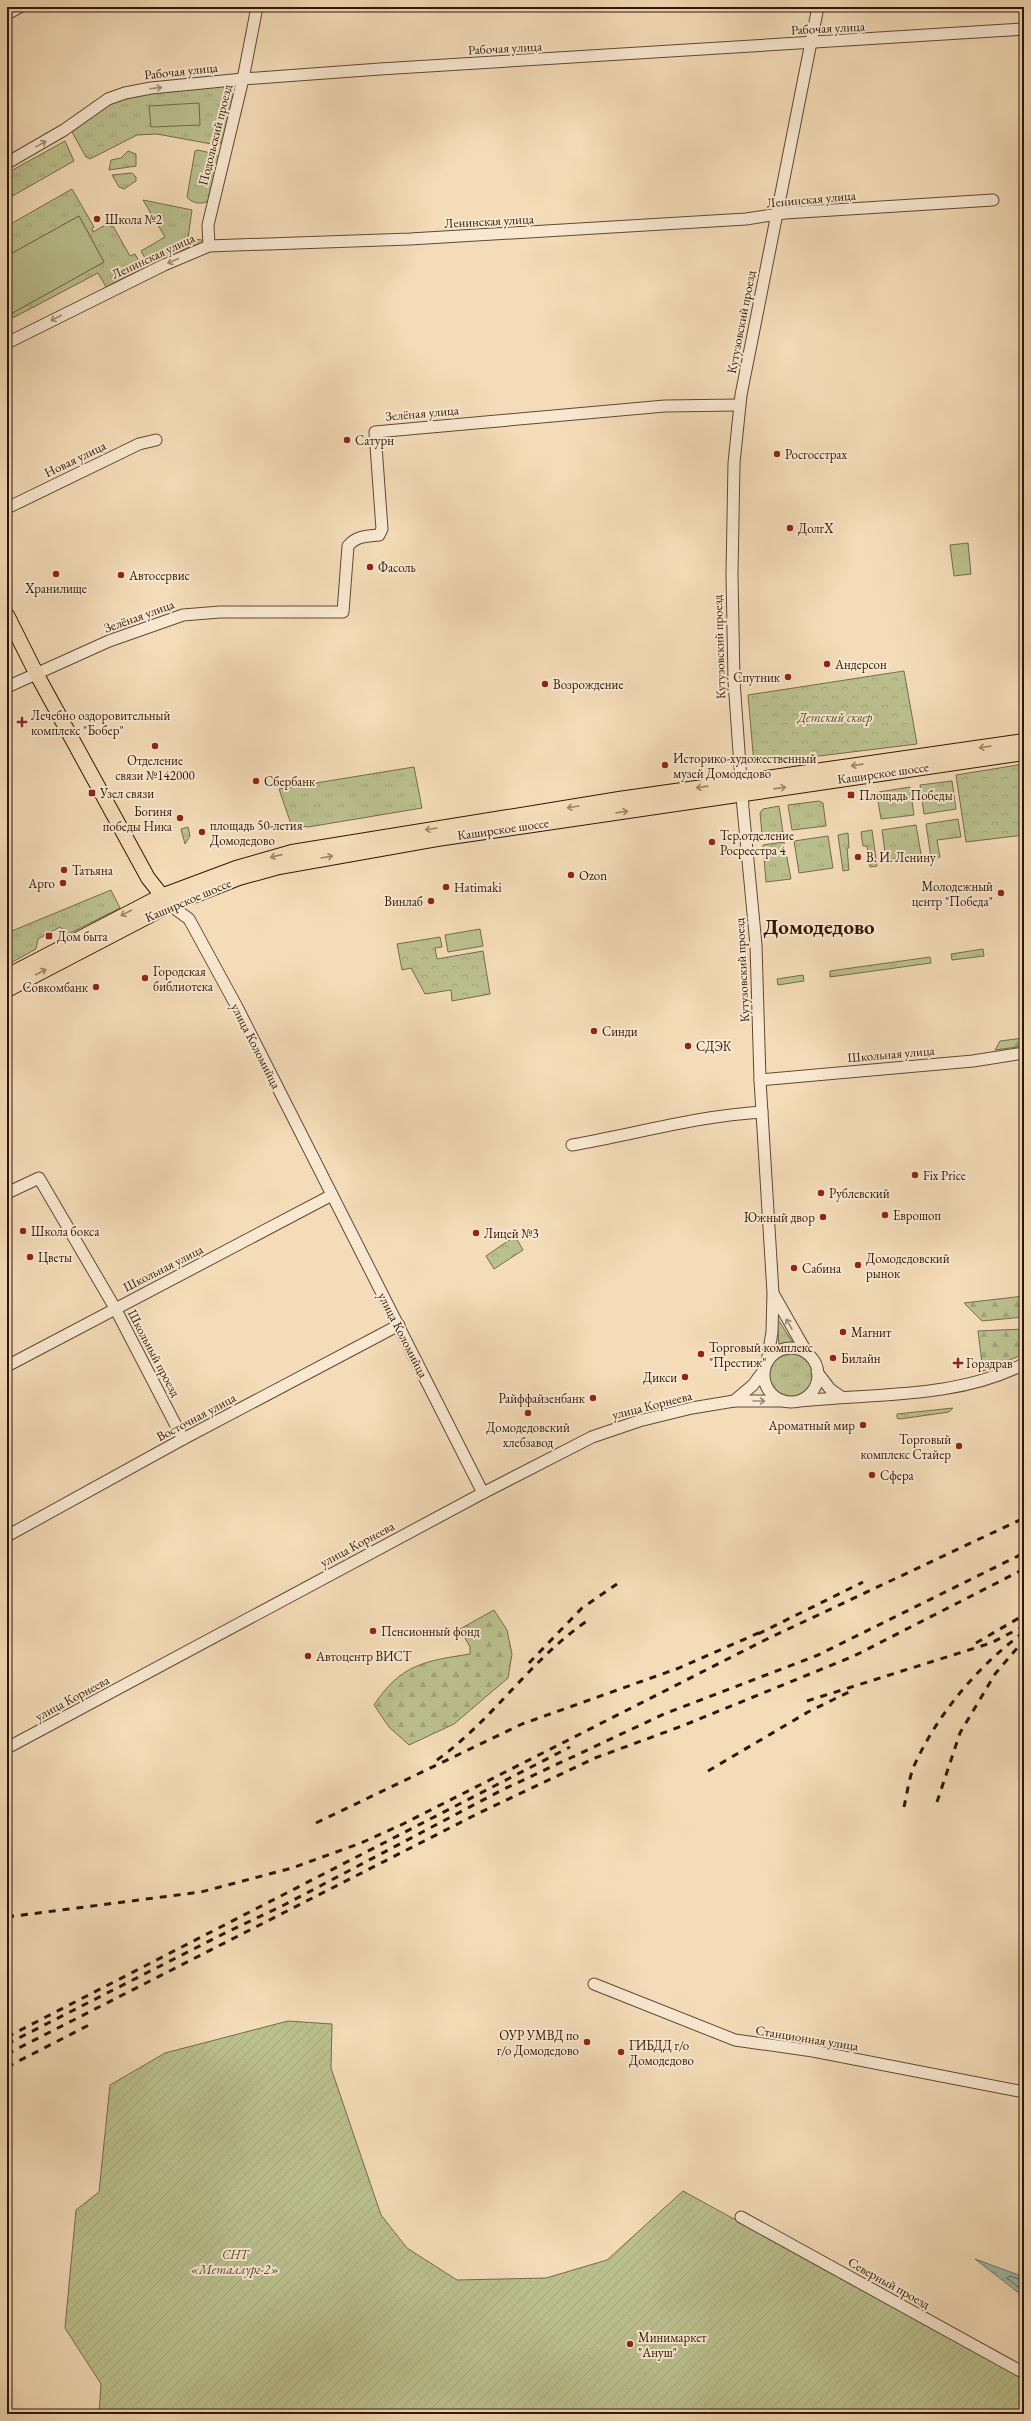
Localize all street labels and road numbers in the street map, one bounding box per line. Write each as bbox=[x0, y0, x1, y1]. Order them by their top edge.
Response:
street label: Рабочая улица bbox=[791, 18, 866, 38]
street label: Рабочая улица bbox=[468, 38, 543, 58]
street label: Рабочая улица bbox=[143, 59, 219, 83]
street label: Подольский проезд bbox=[194, 83, 236, 187]
street label: Ленинская улица bbox=[766, 187, 857, 211]
street label: Ленинская улица bbox=[444, 210, 535, 232]
street label: Ленинская улица bbox=[109, 229, 198, 283]
street label: Кутузовский проезд bbox=[723, 269, 759, 375]
street label: Зелёная улица bbox=[385, 401, 460, 425]
street label: Новая улица bbox=[41, 436, 109, 481]
street label: Кутузовский проезд bbox=[709, 594, 729, 700]
street label: Зелёная улица bbox=[101, 595, 177, 637]
street label: Каширское шоссе bbox=[836, 758, 930, 788]
street label: Каширское шоссе bbox=[456, 814, 550, 844]
street label: Каширское шоссе bbox=[142, 874, 234, 926]
street label: Кутузовский проезд bbox=[731, 917, 753, 1023]
street label: улица Коломийца bbox=[227, 1000, 285, 1092]
street label: Школьная улица bbox=[847, 1042, 936, 1066]
street label: Школьная улица bbox=[120, 1240, 207, 1295]
street label: улица Коломийца bbox=[374, 1289, 432, 1381]
street label: Школьный проезд bbox=[124, 1306, 184, 1400]
street label: улица Корнеева bbox=[610, 1387, 695, 1423]
street label: Восточная улица bbox=[153, 1389, 239, 1445]
street label: улица Корнеева bbox=[317, 1517, 398, 1571]
street label: улица Корнеева bbox=[32, 1671, 113, 1725]
street label: Станционная улица bbox=[754, 2021, 860, 2055]
street label: Северный проезд bbox=[845, 2253, 933, 2313]

